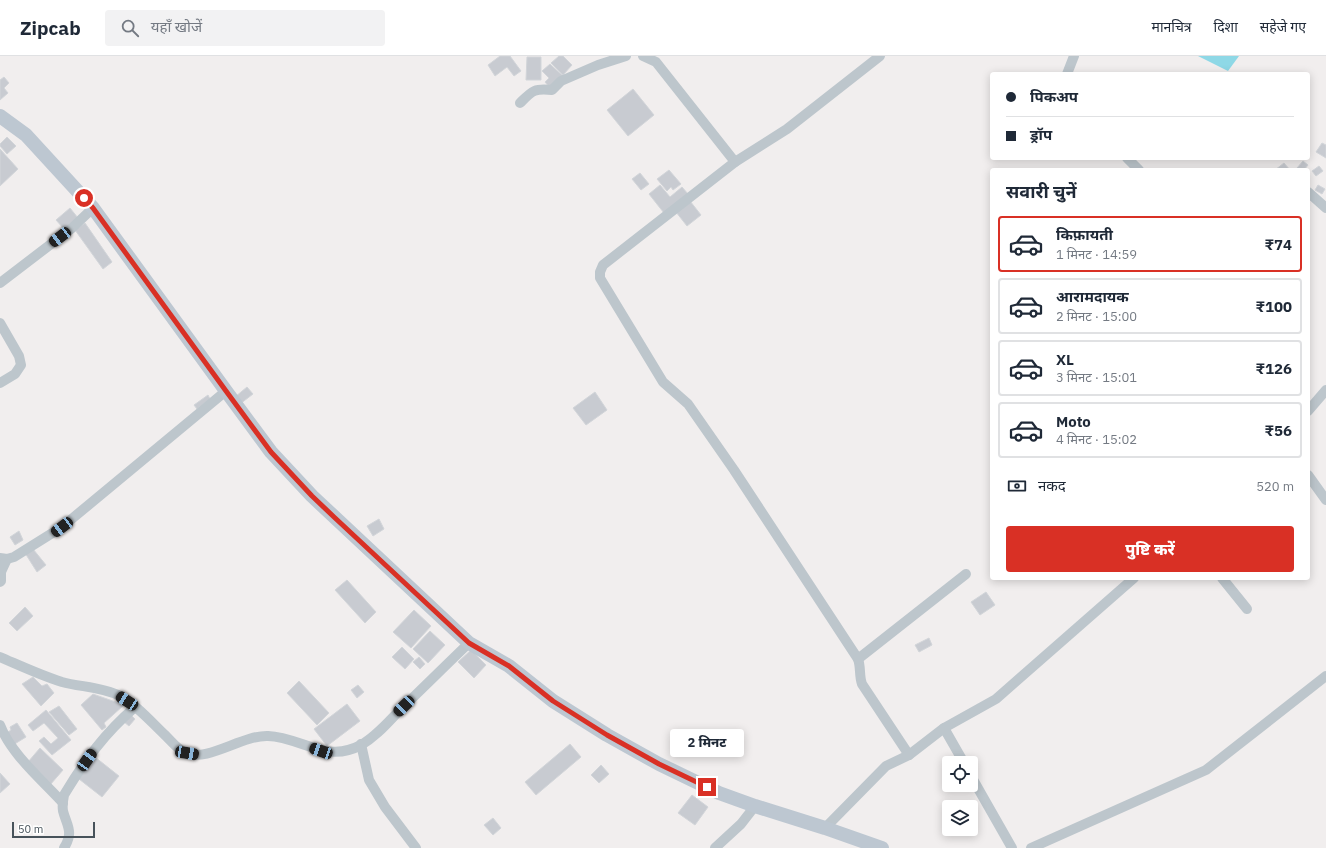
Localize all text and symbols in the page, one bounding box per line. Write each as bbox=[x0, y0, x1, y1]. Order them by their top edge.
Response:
search box bbox=[105, 10, 385, 46]
text: Zipcab bbox=[20, 16, 81, 40]
icon: search bbox=[119, 17, 141, 39]
text: यहाँ खोजें bbox=[151, 17, 202, 36]
text: मानचित्र bbox=[1152, 18, 1192, 36]
text: दिशा bbox=[1214, 18, 1238, 36]
text: सहेजे गए bbox=[1260, 18, 1306, 36]
text: पिकअप bbox=[1030, 87, 1078, 106]
text: ड्रॉप bbox=[1030, 125, 1052, 144]
text: सवारी चुनें bbox=[1006, 180, 1076, 203]
route start bbox=[75, 189, 93, 207]
car bbox=[47, 225, 73, 249]
text: किफ़ायती bbox=[1056, 225, 1113, 244]
icon: car bbox=[1008, 226, 1044, 262]
text: ₹74 bbox=[1265, 235, 1292, 254]
text: 1 मिनट · 14:59 bbox=[1056, 246, 1137, 263]
text: आरामदायक bbox=[1056, 287, 1129, 306]
icon: car bbox=[1008, 288, 1044, 324]
text: ₹100 bbox=[1256, 297, 1292, 316]
text: 2 मिनट · 15:00 bbox=[1056, 308, 1137, 325]
icon: car bbox=[1008, 350, 1044, 386]
text: XL bbox=[1056, 350, 1074, 369]
text: ₹126 bbox=[1256, 359, 1292, 378]
text: 3 मिनट · 15:01 bbox=[1056, 369, 1137, 386]
icon: car bbox=[1008, 412, 1044, 448]
text: Moto bbox=[1056, 412, 1091, 431]
text: ₹56 bbox=[1265, 421, 1292, 440]
text: 4 मिनट · 15:02 bbox=[1056, 431, 1137, 448]
icon: cash bbox=[1006, 475, 1028, 497]
text: नकद bbox=[1038, 476, 1066, 495]
text: 520 m bbox=[1256, 478, 1294, 495]
car bbox=[49, 515, 75, 539]
button: पुष्टि करें bbox=[1006, 526, 1294, 572]
car bbox=[114, 689, 140, 713]
car bbox=[391, 693, 417, 719]
callout: 2 मिनट bbox=[670, 729, 744, 757]
text: 2 मिनट bbox=[688, 734, 726, 751]
car bbox=[308, 741, 334, 761]
car bbox=[174, 745, 200, 761]
car bbox=[75, 747, 99, 773]
map controls bbox=[942, 756, 978, 836]
button: locate bbox=[942, 756, 978, 792]
route end bbox=[698, 778, 716, 796]
button: layers bbox=[942, 800, 978, 836]
scale bar bbox=[12, 820, 95, 839]
text: 50 m bbox=[18, 822, 43, 836]

